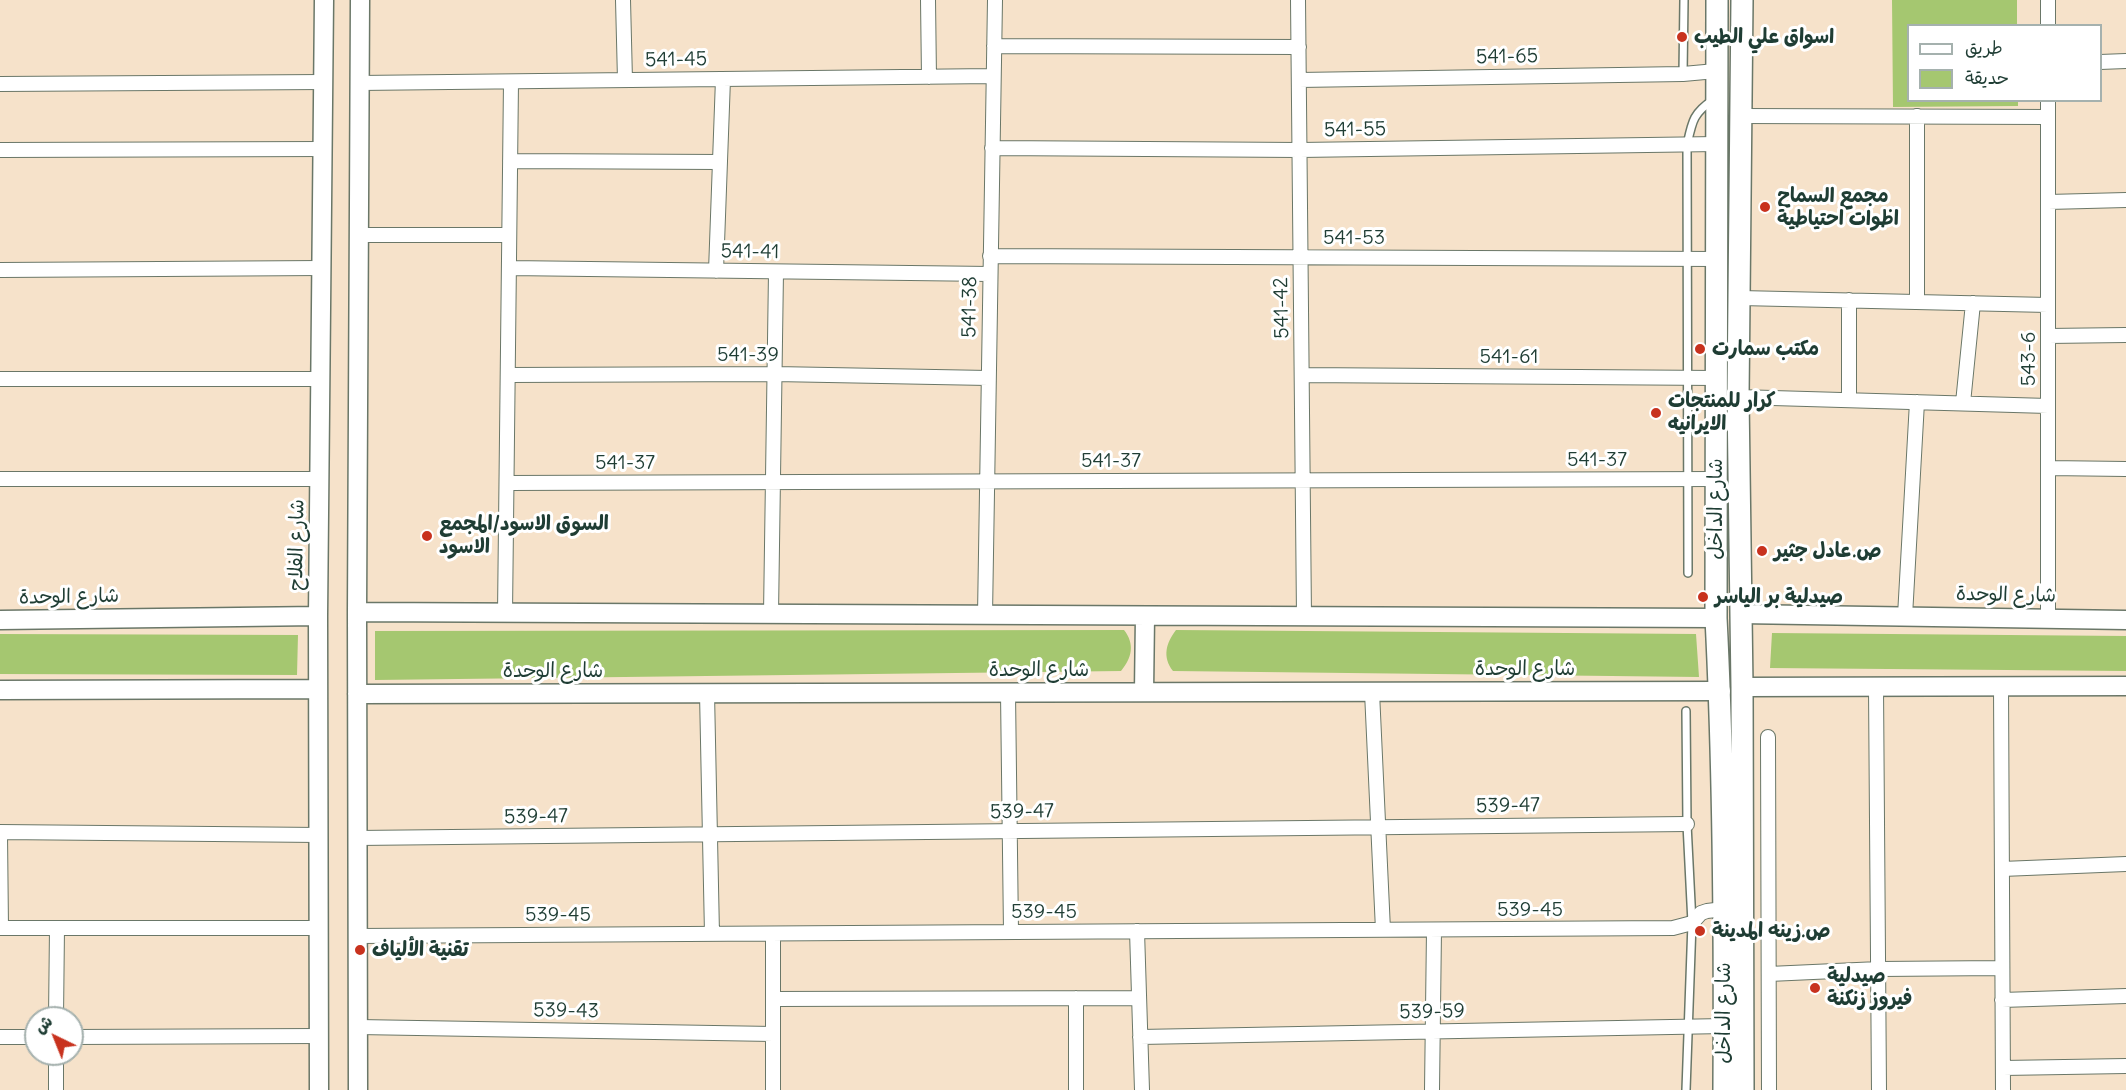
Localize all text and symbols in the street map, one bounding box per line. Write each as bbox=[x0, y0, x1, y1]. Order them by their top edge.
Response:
legend bbox=[1907, 24, 2102, 102]
place label: اسواق علي الطيب bbox=[1694, 25, 1834, 49]
marker: اسواق علي الطيب bbox=[1675, 30, 1689, 44]
text: طريق bbox=[1965, 36, 2003, 59]
street label: 541-65 bbox=[1476, 44, 1538, 70]
street label: 541-45 bbox=[645, 47, 707, 73]
text: حديقة bbox=[1965, 66, 2009, 89]
street label: 541-55 bbox=[1324, 117, 1386, 143]
place label: مجمع السماح اظوات احتياطية bbox=[1777, 184, 1899, 231]
marker: مجمع السماح اظوات احتياطية bbox=[1758, 200, 1772, 214]
street label: 541-53 bbox=[1323, 226, 1385, 250]
street label: 541-41 bbox=[720, 239, 780, 265]
street label: 541-38 bbox=[957, 276, 983, 338]
street label: 541-42 bbox=[1269, 277, 1295, 339]
street label: 543-6 bbox=[2017, 332, 2041, 386]
place label: مكتب سمارت bbox=[1712, 337, 1819, 361]
marker: مكتب سمارت bbox=[1693, 342, 1707, 356]
street label: 541-39 bbox=[717, 343, 779, 367]
street label: 541-61 bbox=[1480, 345, 1538, 369]
place label: كرار للمنتجات الايرانيه bbox=[1668, 389, 1775, 436]
marker: كرار للمنتجات الايرانيه bbox=[1649, 406, 1663, 420]
street label: 541-37 bbox=[1567, 448, 1627, 472]
street label: 541-37 bbox=[1081, 449, 1141, 473]
street label: 541-37 bbox=[595, 451, 655, 475]
street label: شارع الداخل bbox=[1704, 458, 1728, 560]
street label: شارع الفلاح bbox=[284, 499, 310, 591]
place label: السوق الاسود/المجمع الاسود bbox=[439, 512, 609, 559]
marker: السوق الاسود/المجمع الاسود bbox=[420, 529, 434, 543]
place label: ص.عادل جثير bbox=[1774, 539, 1882, 563]
marker: ص.عادل جثير bbox=[1755, 544, 1769, 558]
street label: شارع الوحدة bbox=[1956, 582, 2056, 608]
street label: شارع الوحدة bbox=[19, 584, 119, 610]
place label: صيدلية بر الياسر bbox=[1715, 585, 1843, 609]
marker: صيدلية بر الياسر bbox=[1696, 590, 1710, 604]
street label: شارع الوحدة bbox=[1475, 657, 1575, 681]
street label: شارع الوحدة bbox=[989, 658, 1089, 682]
street label: شارع الوحدة bbox=[503, 659, 603, 683]
street label: 539-47 bbox=[1476, 793, 1540, 819]
street label: 539-47 bbox=[990, 799, 1054, 825]
street label: 539-47 bbox=[504, 804, 568, 830]
street label: 539-45 bbox=[1497, 898, 1563, 922]
street label: 539-45 bbox=[1011, 900, 1077, 924]
street label: 539-45 bbox=[525, 903, 591, 927]
place label: ص.زينه المدينة bbox=[1712, 919, 1830, 943]
marker: ص.زينه المدينة bbox=[1693, 924, 1707, 938]
place label: تقنية الألياف bbox=[372, 938, 468, 962]
marker: تقنية الألياف bbox=[353, 943, 367, 957]
street label: شارع الداخل bbox=[1712, 962, 1736, 1064]
place label: صيدلية فيروز زنكنة bbox=[1827, 964, 1912, 1011]
marker: صيدلية فيروز زنكنة bbox=[1808, 981, 1822, 995]
street label: 539-43 bbox=[533, 998, 599, 1024]
street label: 539-59 bbox=[1399, 999, 1465, 1025]
north arrow bbox=[24, 1006, 84, 1066]
text: ش bbox=[30, 1011, 56, 1038]

